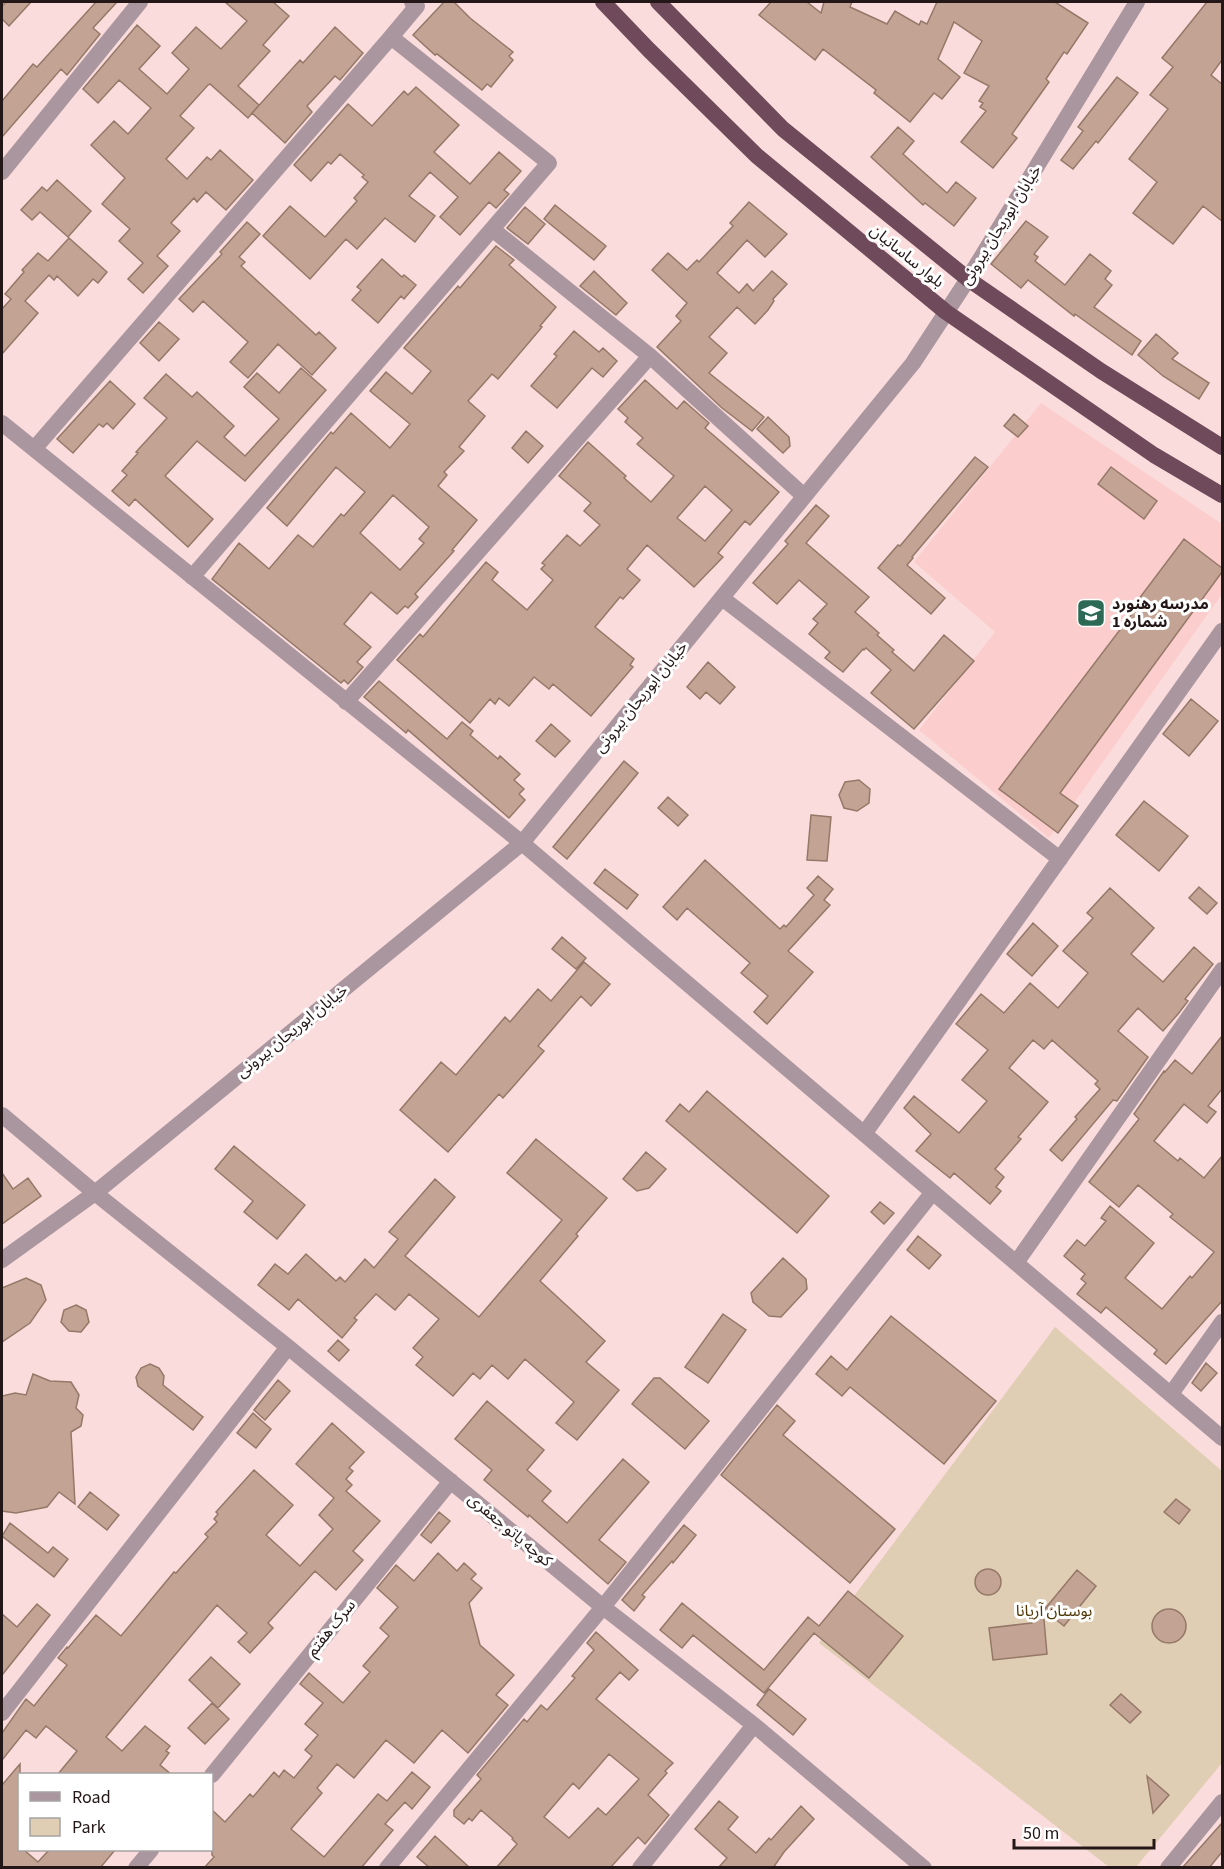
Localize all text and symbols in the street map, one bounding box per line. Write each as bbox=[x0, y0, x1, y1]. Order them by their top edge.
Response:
street label: خیابان ابوریحان بیرونی bbox=[955, 161, 1047, 289]
street label: بلوار ساسانیان bbox=[865, 219, 949, 293]
place label: مدرسه رهنورد شماره 1 bbox=[1112, 593, 1209, 633]
school or university icon: مدرسه رهنورد شماره 1 bbox=[1075, 597, 1107, 629]
street label: خیابان ابوریحان بیرونی bbox=[589, 637, 693, 757]
street label: خیابان ابوریحان بیرونی bbox=[232, 979, 352, 1083]
street label: کوچه پاتو جعفری bbox=[463, 1488, 557, 1572]
street label: سرک هفتم bbox=[301, 1595, 362, 1662]
park label: بوستان آریانا bbox=[1016, 1600, 1092, 1622]
legend bbox=[18, 1773, 213, 1851]
text: Road bbox=[72, 1785, 111, 1810]
scale bar bbox=[1014, 1812, 1154, 1850]
text: Park bbox=[72, 1815, 106, 1840]
text: 50 m bbox=[1023, 1821, 1059, 1846]

